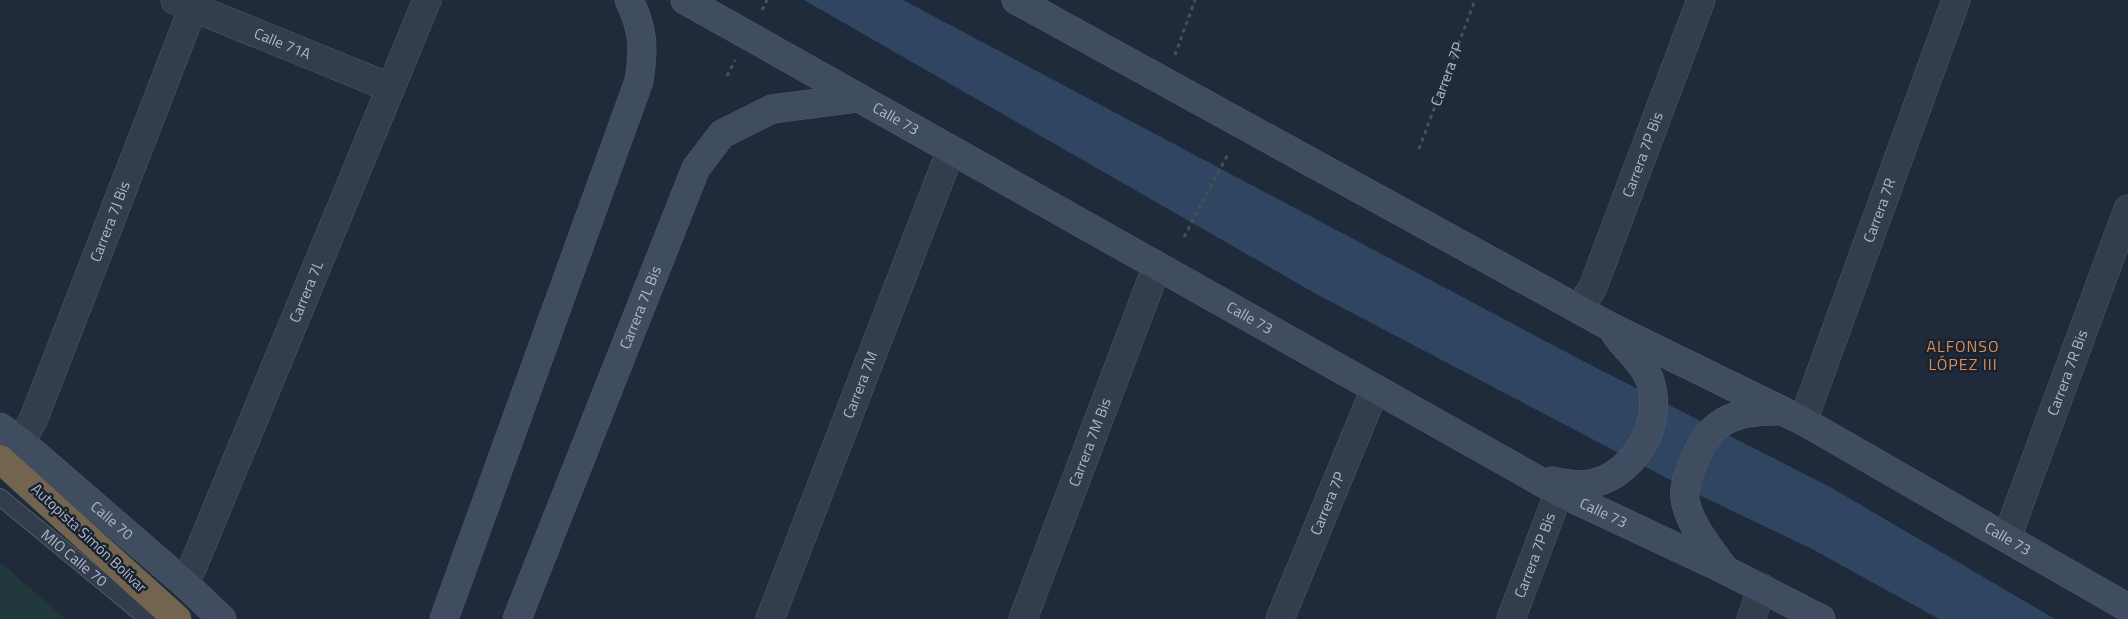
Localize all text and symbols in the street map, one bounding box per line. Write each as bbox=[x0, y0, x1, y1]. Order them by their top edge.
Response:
street label: Calle 71A bbox=[251, 21, 314, 65]
street label: Carrera 7P bbox=[1424, 39, 1469, 109]
street label: Calle 73 bbox=[869, 96, 924, 141]
street label: Carrera 7P Bis bbox=[1616, 109, 1669, 201]
street label: Carrera 7R bbox=[1857, 175, 1901, 246]
street label: Carrera 7J Bis bbox=[84, 177, 136, 265]
street label: Carrera 7L bbox=[283, 257, 329, 326]
street label: Carrera 7L Bis bbox=[613, 262, 667, 353]
street label: Calle 73 bbox=[1222, 295, 1277, 340]
street label: Carrera 7R Bis bbox=[2041, 326, 2093, 419]
district label: ALFONSO LÓPEZ III bbox=[1926, 334, 2000, 376]
street label: Carrera 7M bbox=[836, 348, 883, 422]
street label: Carrera 7M Bis bbox=[1062, 394, 1117, 490]
street label: Carrera 7P bbox=[1304, 468, 1351, 539]
street label: Autopista Simón Bolívar bbox=[26, 478, 153, 598]
street label: Calle 73 bbox=[1576, 491, 1631, 534]
street label: Calle 70 bbox=[86, 495, 139, 545]
street label: Carrera 7P Bis bbox=[1508, 509, 1561, 601]
street label: Calle 73 bbox=[1981, 516, 2036, 561]
street label: MIO Calle 70 bbox=[36, 523, 113, 592]

